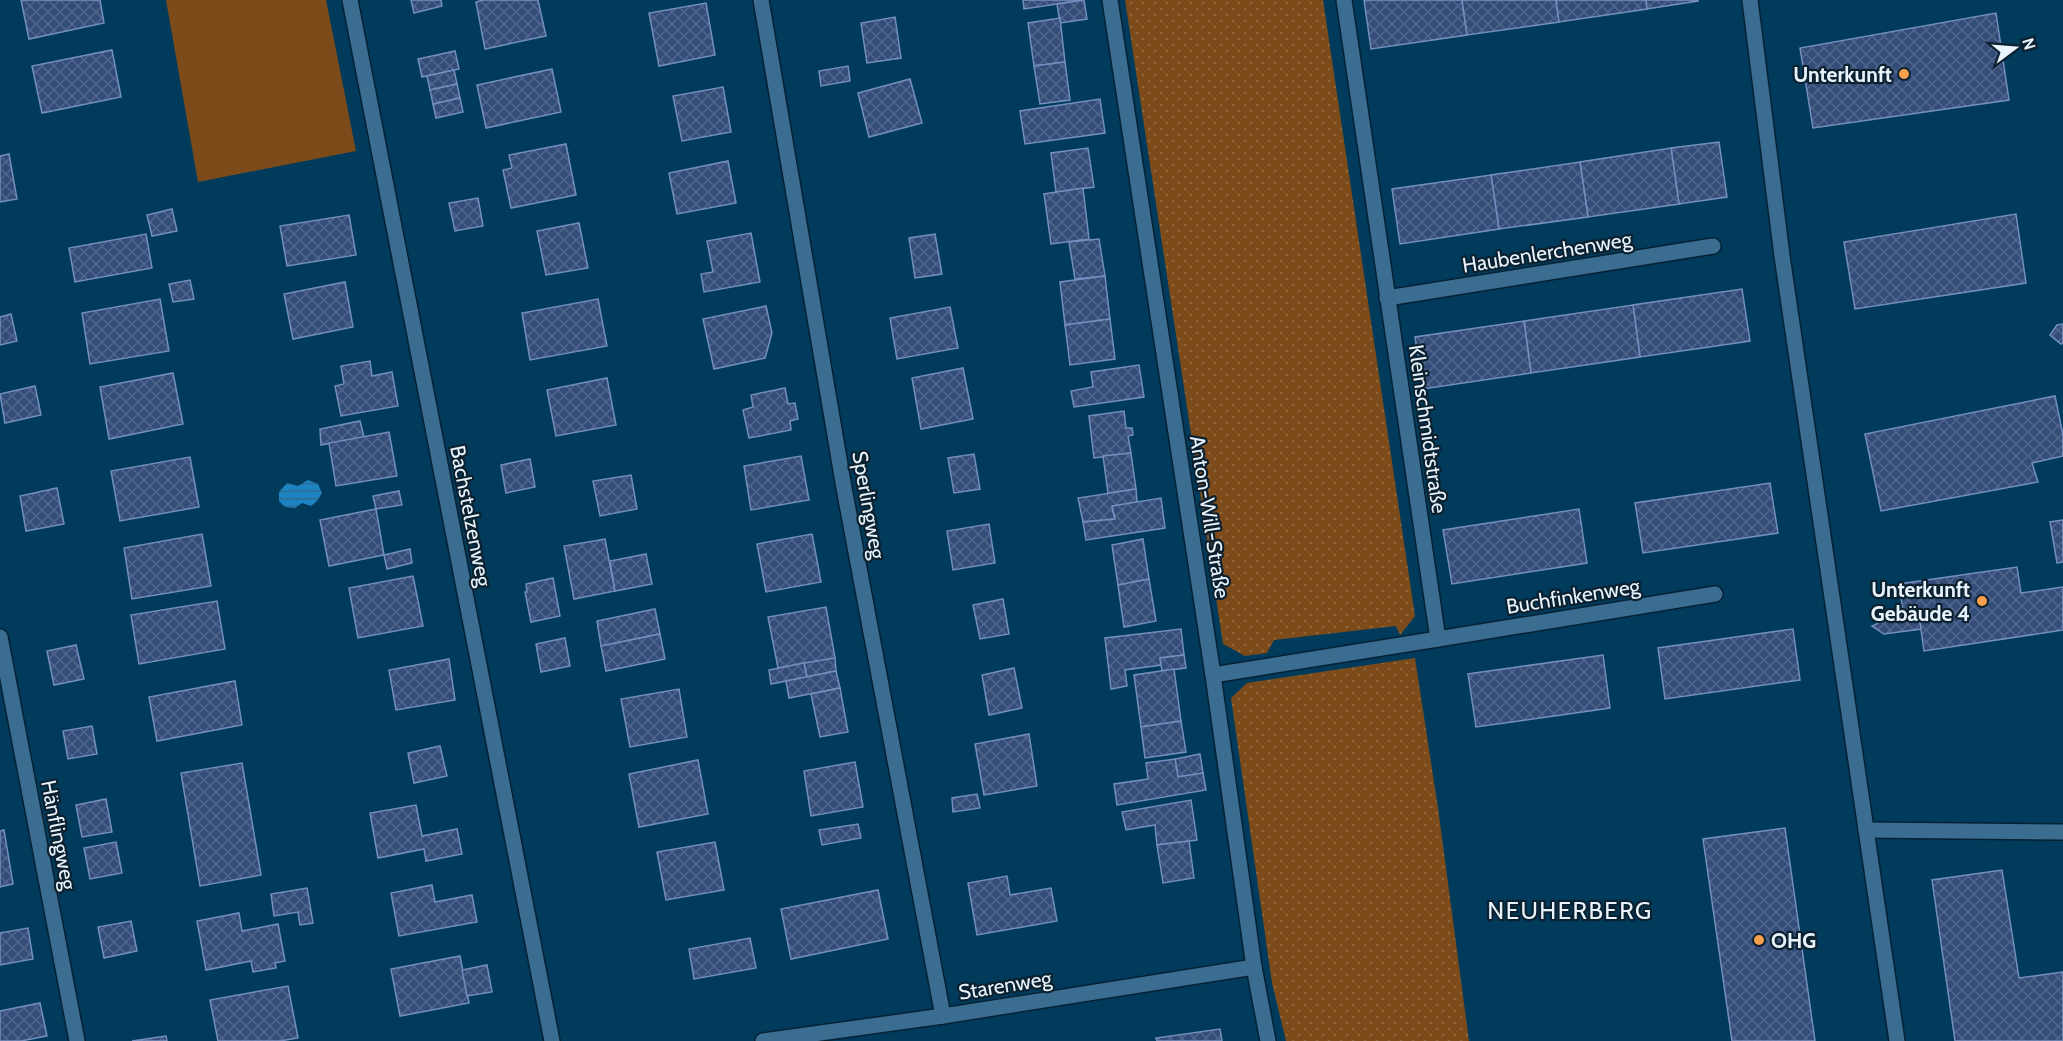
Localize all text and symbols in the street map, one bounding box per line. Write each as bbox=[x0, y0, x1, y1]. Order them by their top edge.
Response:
north arrow bbox=[1985, 18, 2045, 78]
text: N bbox=[2018, 36, 2040, 52]
place label: Unterkunft bbox=[1793, 62, 1892, 87]
marker: Unterkunft bbox=[1897, 67, 1911, 81]
street label: Haubenlerchenweg bbox=[1460, 226, 1634, 278]
street label: Kleinschmidtstraße bbox=[1404, 343, 1452, 515]
street label: Anton-Will-Straße bbox=[1185, 434, 1235, 601]
street label: Bachstelzenweg bbox=[445, 443, 497, 589]
street label: Sperlingweg bbox=[847, 449, 891, 561]
street label: Buchfinkenweg bbox=[1504, 573, 1642, 619]
place label: Unterkunft Gebäude 4 bbox=[1871, 577, 1970, 626]
marker: Unterkunft Gebäude 4 bbox=[1975, 594, 1989, 608]
street label: Hänflingweg bbox=[36, 778, 82, 893]
district label: NEUHERBERG bbox=[1487, 896, 1653, 925]
place label: OHG bbox=[1771, 928, 1816, 953]
marker: OHG bbox=[1752, 933, 1766, 947]
street label: Starenweg bbox=[957, 965, 1054, 1005]

